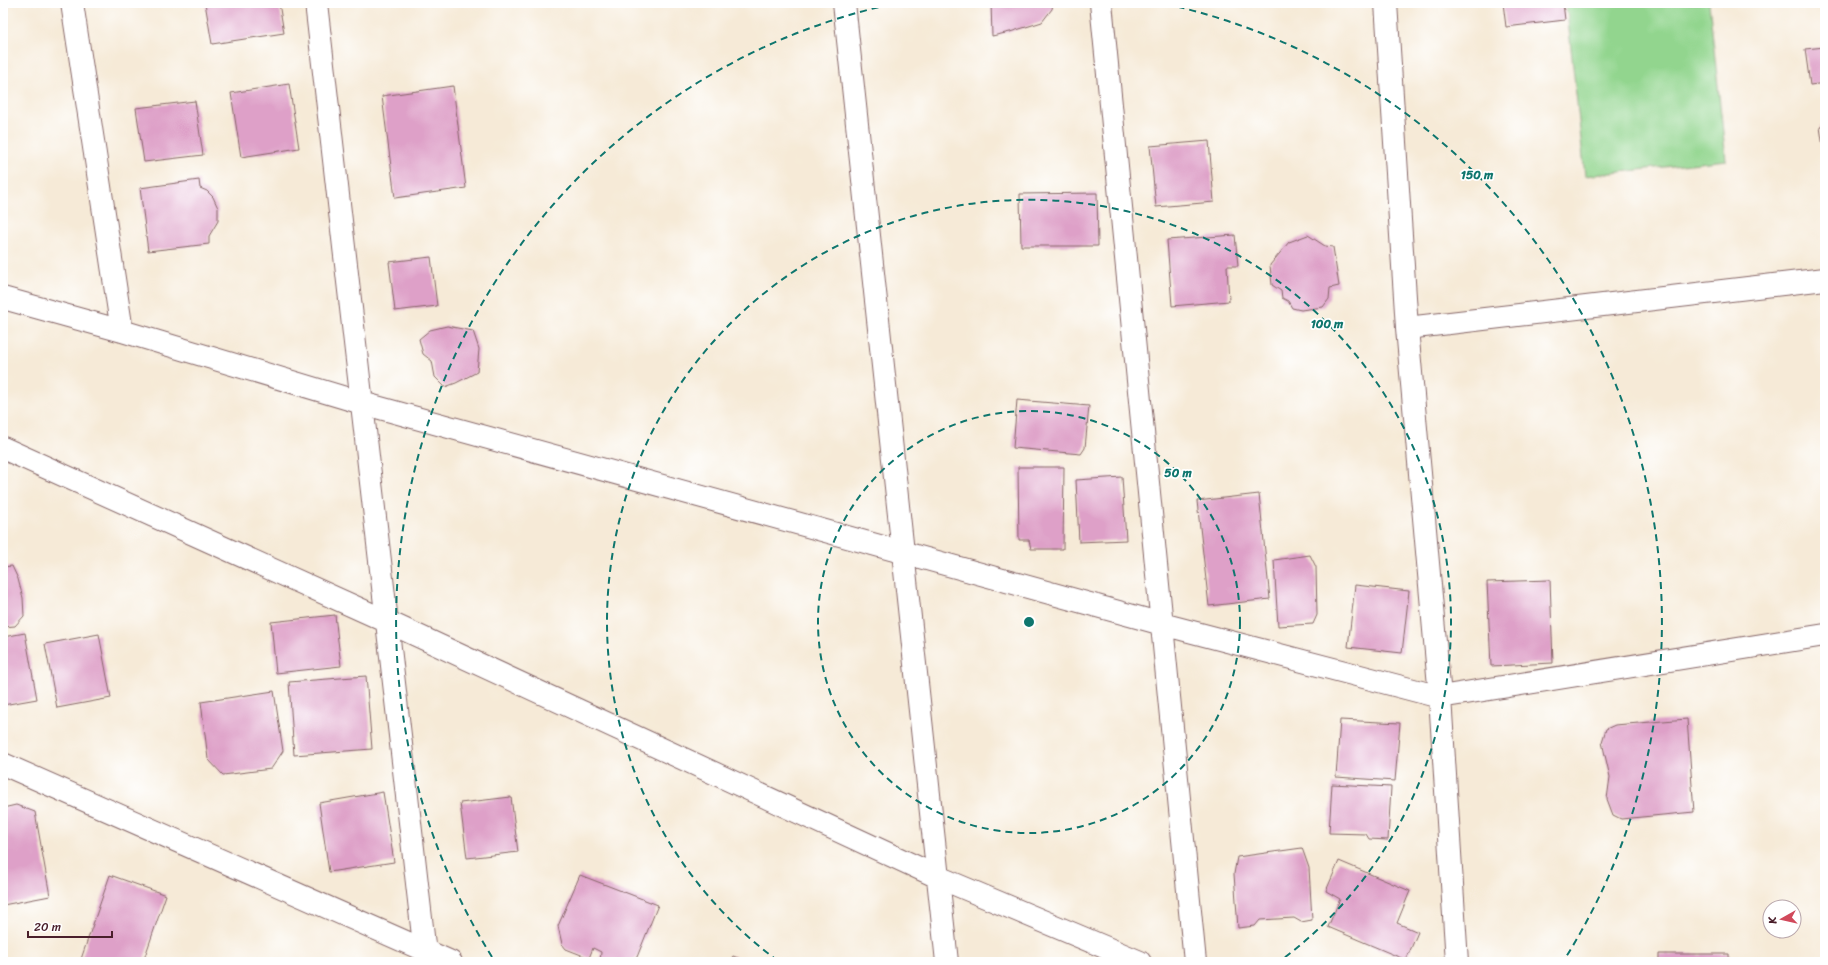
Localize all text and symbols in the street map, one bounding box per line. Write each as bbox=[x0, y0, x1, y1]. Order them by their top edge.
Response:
text: 150 m bbox=[1461, 164, 1494, 186]
text: 100 m bbox=[1311, 313, 1344, 335]
text: 50 m bbox=[1164, 462, 1192, 484]
centre of rings bbox=[1022, 615, 1036, 629]
north arrow bbox=[1762, 899, 1802, 939]
scale bar bbox=[28, 913, 112, 939]
text: K bbox=[1763, 914, 1783, 926]
text: 20 m bbox=[34, 916, 61, 938]

